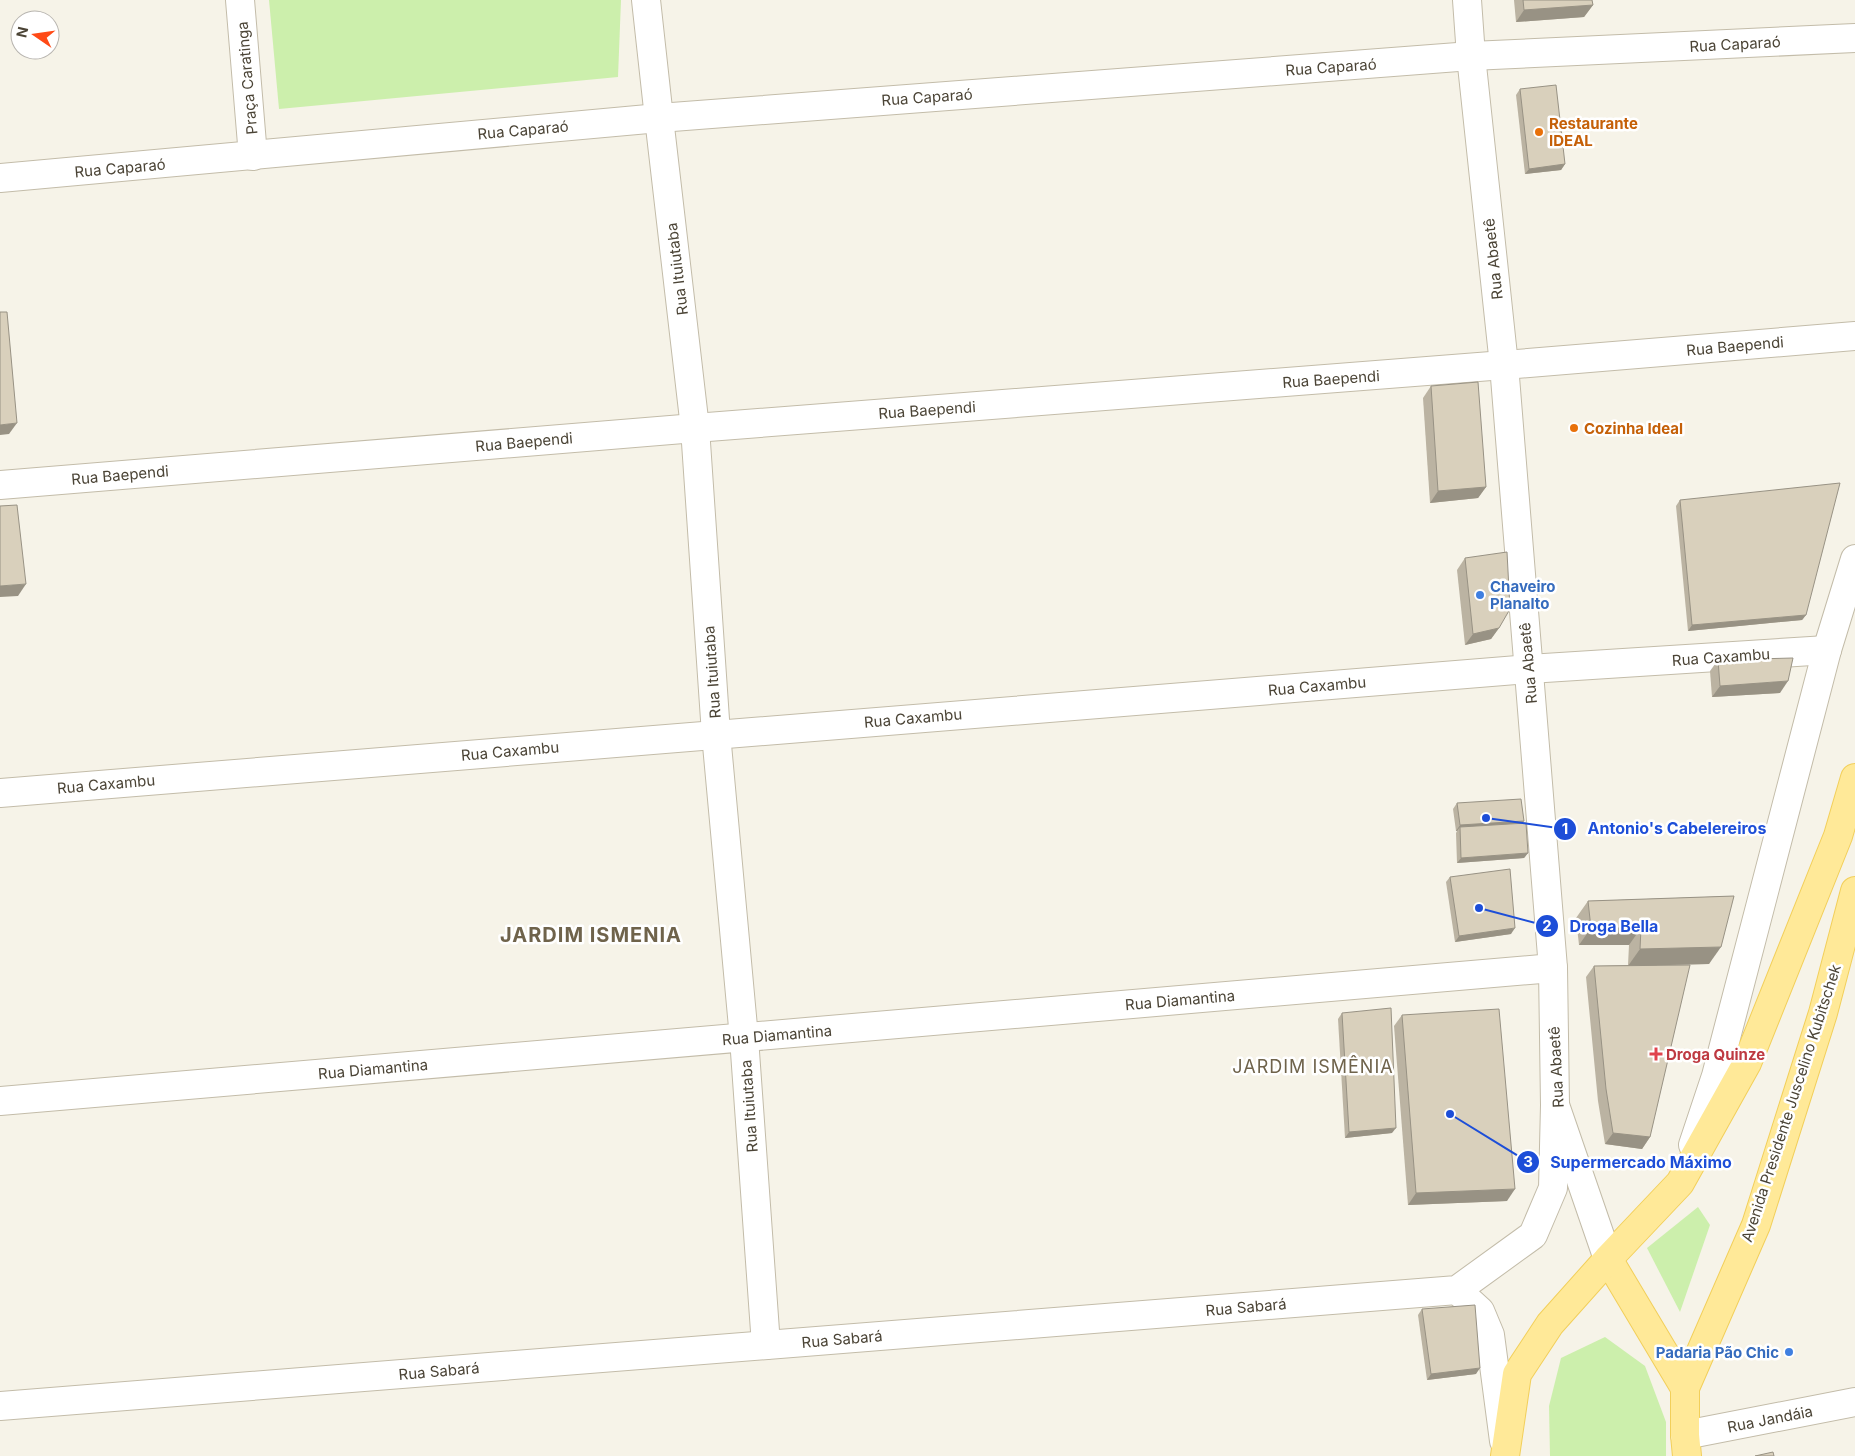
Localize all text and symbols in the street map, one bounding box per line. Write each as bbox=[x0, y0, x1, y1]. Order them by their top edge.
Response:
north arrow bbox=[10, 10, 60, 60]
street label: Praça Caratinga bbox=[233, 21, 261, 135]
text: N bbox=[12, 25, 31, 39]
street label: Rua Caparaó bbox=[1689, 32, 1781, 56]
street label: Rua Caparaó bbox=[1285, 54, 1377, 80]
street label: Rua Caparaó bbox=[881, 84, 973, 110]
place label: Restaurante IDEAL bbox=[1549, 114, 1638, 150]
street label: Rua Caparaó bbox=[477, 117, 569, 143]
marker: Restaurante IDEAL bbox=[1533, 126, 1545, 138]
street label: Rua Caparaó bbox=[74, 155, 166, 181]
street label: Rua Abaetê bbox=[1479, 217, 1507, 301]
street label: Rua Ituiutaba bbox=[662, 222, 692, 316]
street label: Rua Baependi bbox=[1685, 332, 1785, 360]
street label: Rua Baependi bbox=[1282, 366, 1380, 392]
street label: Rua Baependi bbox=[878, 397, 976, 423]
place label: Cozinha Ideal bbox=[1584, 419, 1683, 438]
marker: Cozinha Ideal bbox=[1568, 422, 1580, 434]
street label: Rua Baependi bbox=[474, 428, 574, 456]
street label: Rua Baependi bbox=[70, 461, 170, 489]
place label: Chaveiro Planalto bbox=[1490, 577, 1556, 613]
marker: Chaveiro Planalto bbox=[1474, 589, 1486, 601]
street label: Rua Abaetê bbox=[1515, 622, 1541, 704]
street label: Rua Ituiutaba bbox=[699, 625, 725, 719]
street label: Rua Caxambu bbox=[1671, 644, 1771, 670]
street label: Rua Caxambu bbox=[1267, 672, 1367, 700]
street label: Rua Caxambu bbox=[863, 704, 963, 732]
street label: Rua Caxambu bbox=[460, 737, 560, 765]
street label: Rua Caxambu bbox=[56, 770, 156, 798]
callout: Antonio's Cabelereiros bbox=[1553, 813, 1777, 844]
text: Antonio's Cabelereiros bbox=[1588, 818, 1766, 838]
text: 1 bbox=[1562, 819, 1568, 838]
callout: Droga Bella bbox=[1534, 911, 1668, 942]
text: 2 bbox=[1542, 916, 1552, 935]
text: Droga Bella bbox=[1570, 916, 1658, 936]
district label: JARDIM ISMENIA bbox=[500, 923, 682, 947]
street label: Avenida Presidente Juscelino Kubitschek bbox=[1737, 961, 1845, 1244]
street label: Rua Diamantina bbox=[1124, 986, 1236, 1014]
street label: Rua Diamantina bbox=[721, 1021, 833, 1049]
street label: Rua Abaetê bbox=[1544, 1026, 1568, 1108]
place label: Droga Quinze bbox=[1666, 1045, 1765, 1064]
marker: Droga Quinze bbox=[1650, 1048, 1662, 1060]
street label: Rua Diamantina bbox=[317, 1055, 429, 1083]
district label: JARDIM ISMÊNIA bbox=[1232, 1055, 1394, 1077]
street label: Rua Ituiutaba bbox=[736, 1059, 762, 1153]
callout: Supermercado Máximo bbox=[1515, 1147, 1742, 1178]
text: 3 bbox=[1523, 1152, 1533, 1171]
text: Supermercado Máximo bbox=[1550, 1152, 1732, 1172]
street label: Rua Sabará bbox=[1205, 1294, 1287, 1320]
street label: Rua Sabará bbox=[801, 1326, 883, 1352]
place label: Padaria Pão Chic bbox=[1656, 1343, 1779, 1362]
marker: Padaria Pão Chic bbox=[1783, 1346, 1795, 1358]
street label: Rua Sabará bbox=[398, 1358, 480, 1384]
street label: Rua Jandáia bbox=[1726, 1401, 1814, 1437]

